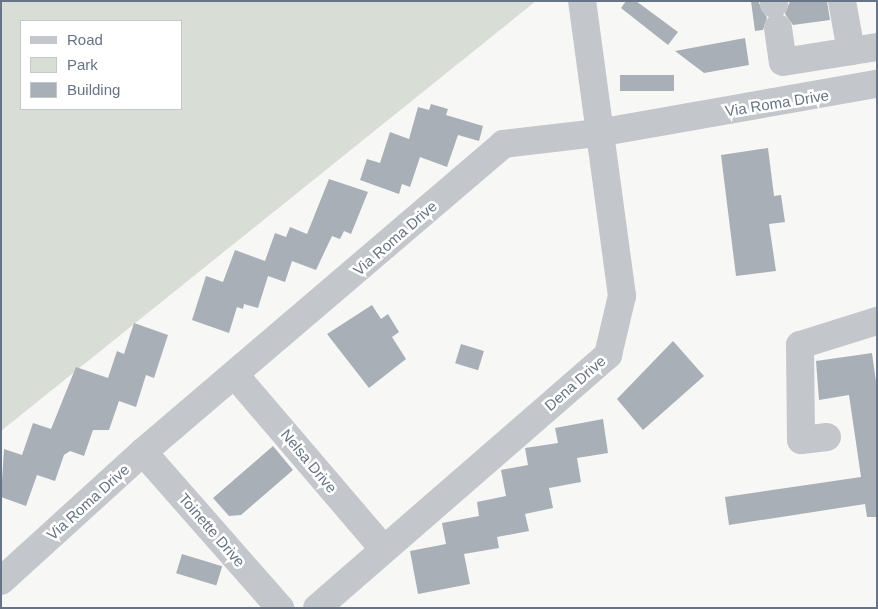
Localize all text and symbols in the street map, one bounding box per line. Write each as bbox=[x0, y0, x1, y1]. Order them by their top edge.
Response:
legend bbox=[20, 20, 182, 110]
text: Road bbox=[67, 31, 103, 48]
text: Park bbox=[67, 56, 98, 73]
text: Building bbox=[67, 81, 120, 98]
street label: Via Roma Drive bbox=[724, 86, 830, 120]
street label: Via Roma Drive bbox=[350, 197, 440, 279]
street label: Dena Drive bbox=[541, 352, 609, 414]
street label: Nelsa Drive bbox=[277, 426, 341, 496]
street label: Via Roma Drive bbox=[43, 460, 133, 544]
street label: Toinette Drive bbox=[175, 489, 249, 571]

